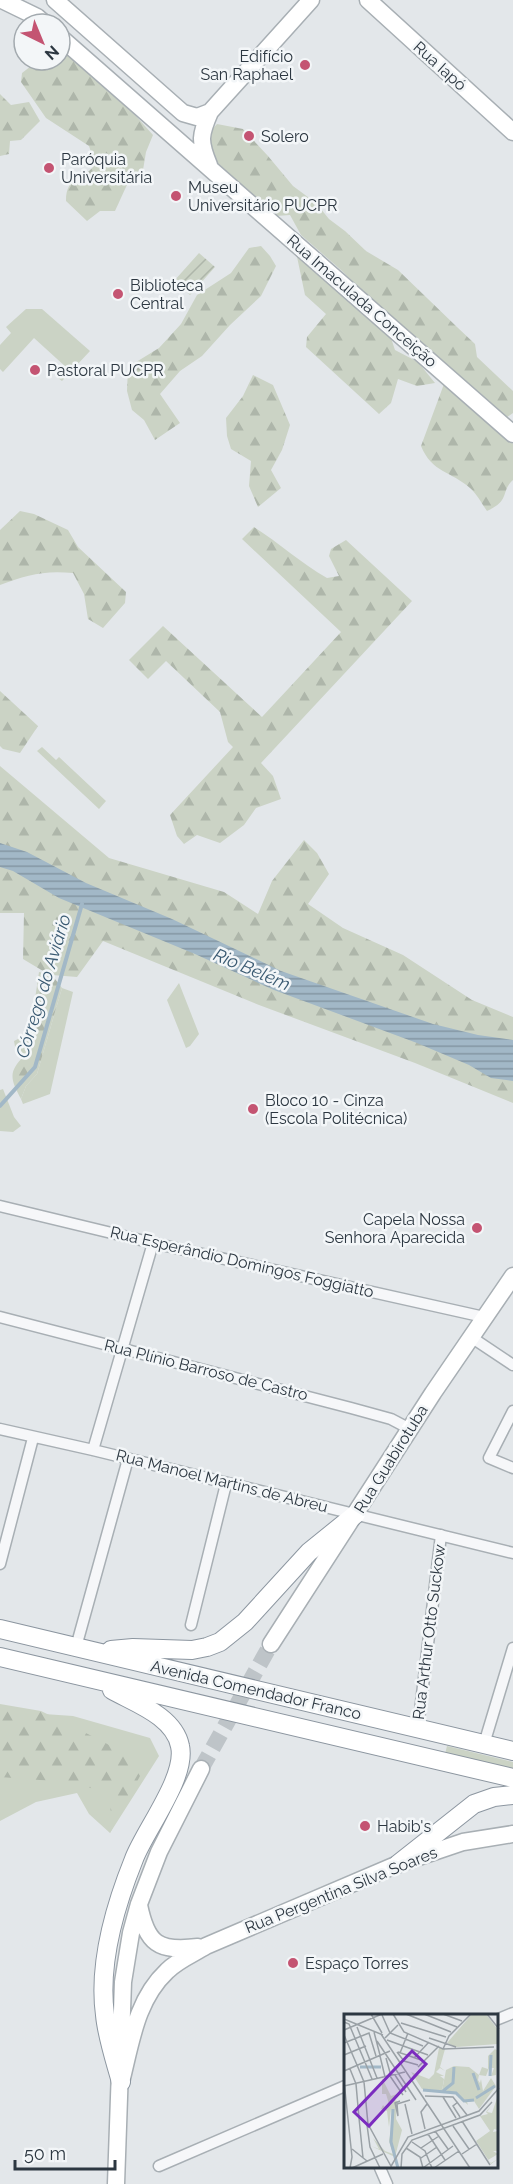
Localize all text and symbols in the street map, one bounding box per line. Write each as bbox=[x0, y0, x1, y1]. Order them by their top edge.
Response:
north arrow bbox=[12, 12, 72, 72]
street label: Rua Iapó bbox=[410, 37, 470, 95]
text: N bbox=[41, 41, 63, 64]
place label: Edifício San Raphael bbox=[200, 47, 294, 84]
marker: Edifício San Raphael bbox=[298, 58, 312, 72]
place label: Solero bbox=[261, 127, 309, 146]
marker: Solero bbox=[242, 129, 256, 143]
place label: Paróquia Universitária bbox=[61, 150, 152, 187]
marker: Paróquia Universitária bbox=[42, 161, 56, 175]
place label: Museu Universitário PUCPR bbox=[188, 178, 337, 215]
marker: Museu Universitário PUCPR bbox=[169, 189, 183, 203]
street label: Rua Imaculada Conceição bbox=[283, 231, 441, 371]
place label: Biblioteca Central bbox=[130, 276, 203, 313]
marker: Biblioteca Central bbox=[111, 287, 125, 301]
place label: Pastoral PUCPR bbox=[47, 361, 164, 380]
marker: Pastoral PUCPR bbox=[28, 363, 42, 377]
water label: Córrego do Aviário bbox=[11, 912, 75, 1060]
water label: Rio Belém bbox=[211, 943, 293, 995]
place label: Bloco 10 - Cinza (Escola Politécnica) bbox=[265, 1091, 407, 1128]
marker: Bloco 10 - Cinza (Escola Politécnica) bbox=[246, 1102, 260, 1116]
place label: Capela Nossa Senhora Aparecida bbox=[325, 1210, 465, 1247]
marker: Capela Nossa Senhora Aparecida bbox=[470, 1221, 484, 1235]
street label: Rua Esperândio Domingos Foggiatto bbox=[108, 1222, 376, 1302]
street label: Rua Plínio Barroso de Castro bbox=[102, 1335, 310, 1405]
street label: Rua Guabirotuba bbox=[350, 1401, 432, 1517]
street label: Rua Manoel Martins de Abreu bbox=[114, 1445, 330, 1517]
street label: Rua Arthur Otto Suckow bbox=[409, 1543, 449, 1721]
street label: Avenida Comendador Franco bbox=[149, 1656, 363, 1724]
place label: Habib's bbox=[377, 1817, 431, 1836]
marker: Habib's bbox=[358, 1819, 372, 1833]
street label: Rua Pergentina Silva Soares bbox=[242, 1843, 440, 1937]
place label: Espaço Torres bbox=[305, 1954, 409, 1973]
marker: Espaço Torres bbox=[286, 1956, 300, 1970]
inset map bbox=[344, 2014, 498, 2169]
scale bar bbox=[15, 2133, 116, 2171]
text: 50 m bbox=[24, 2143, 66, 2164]

